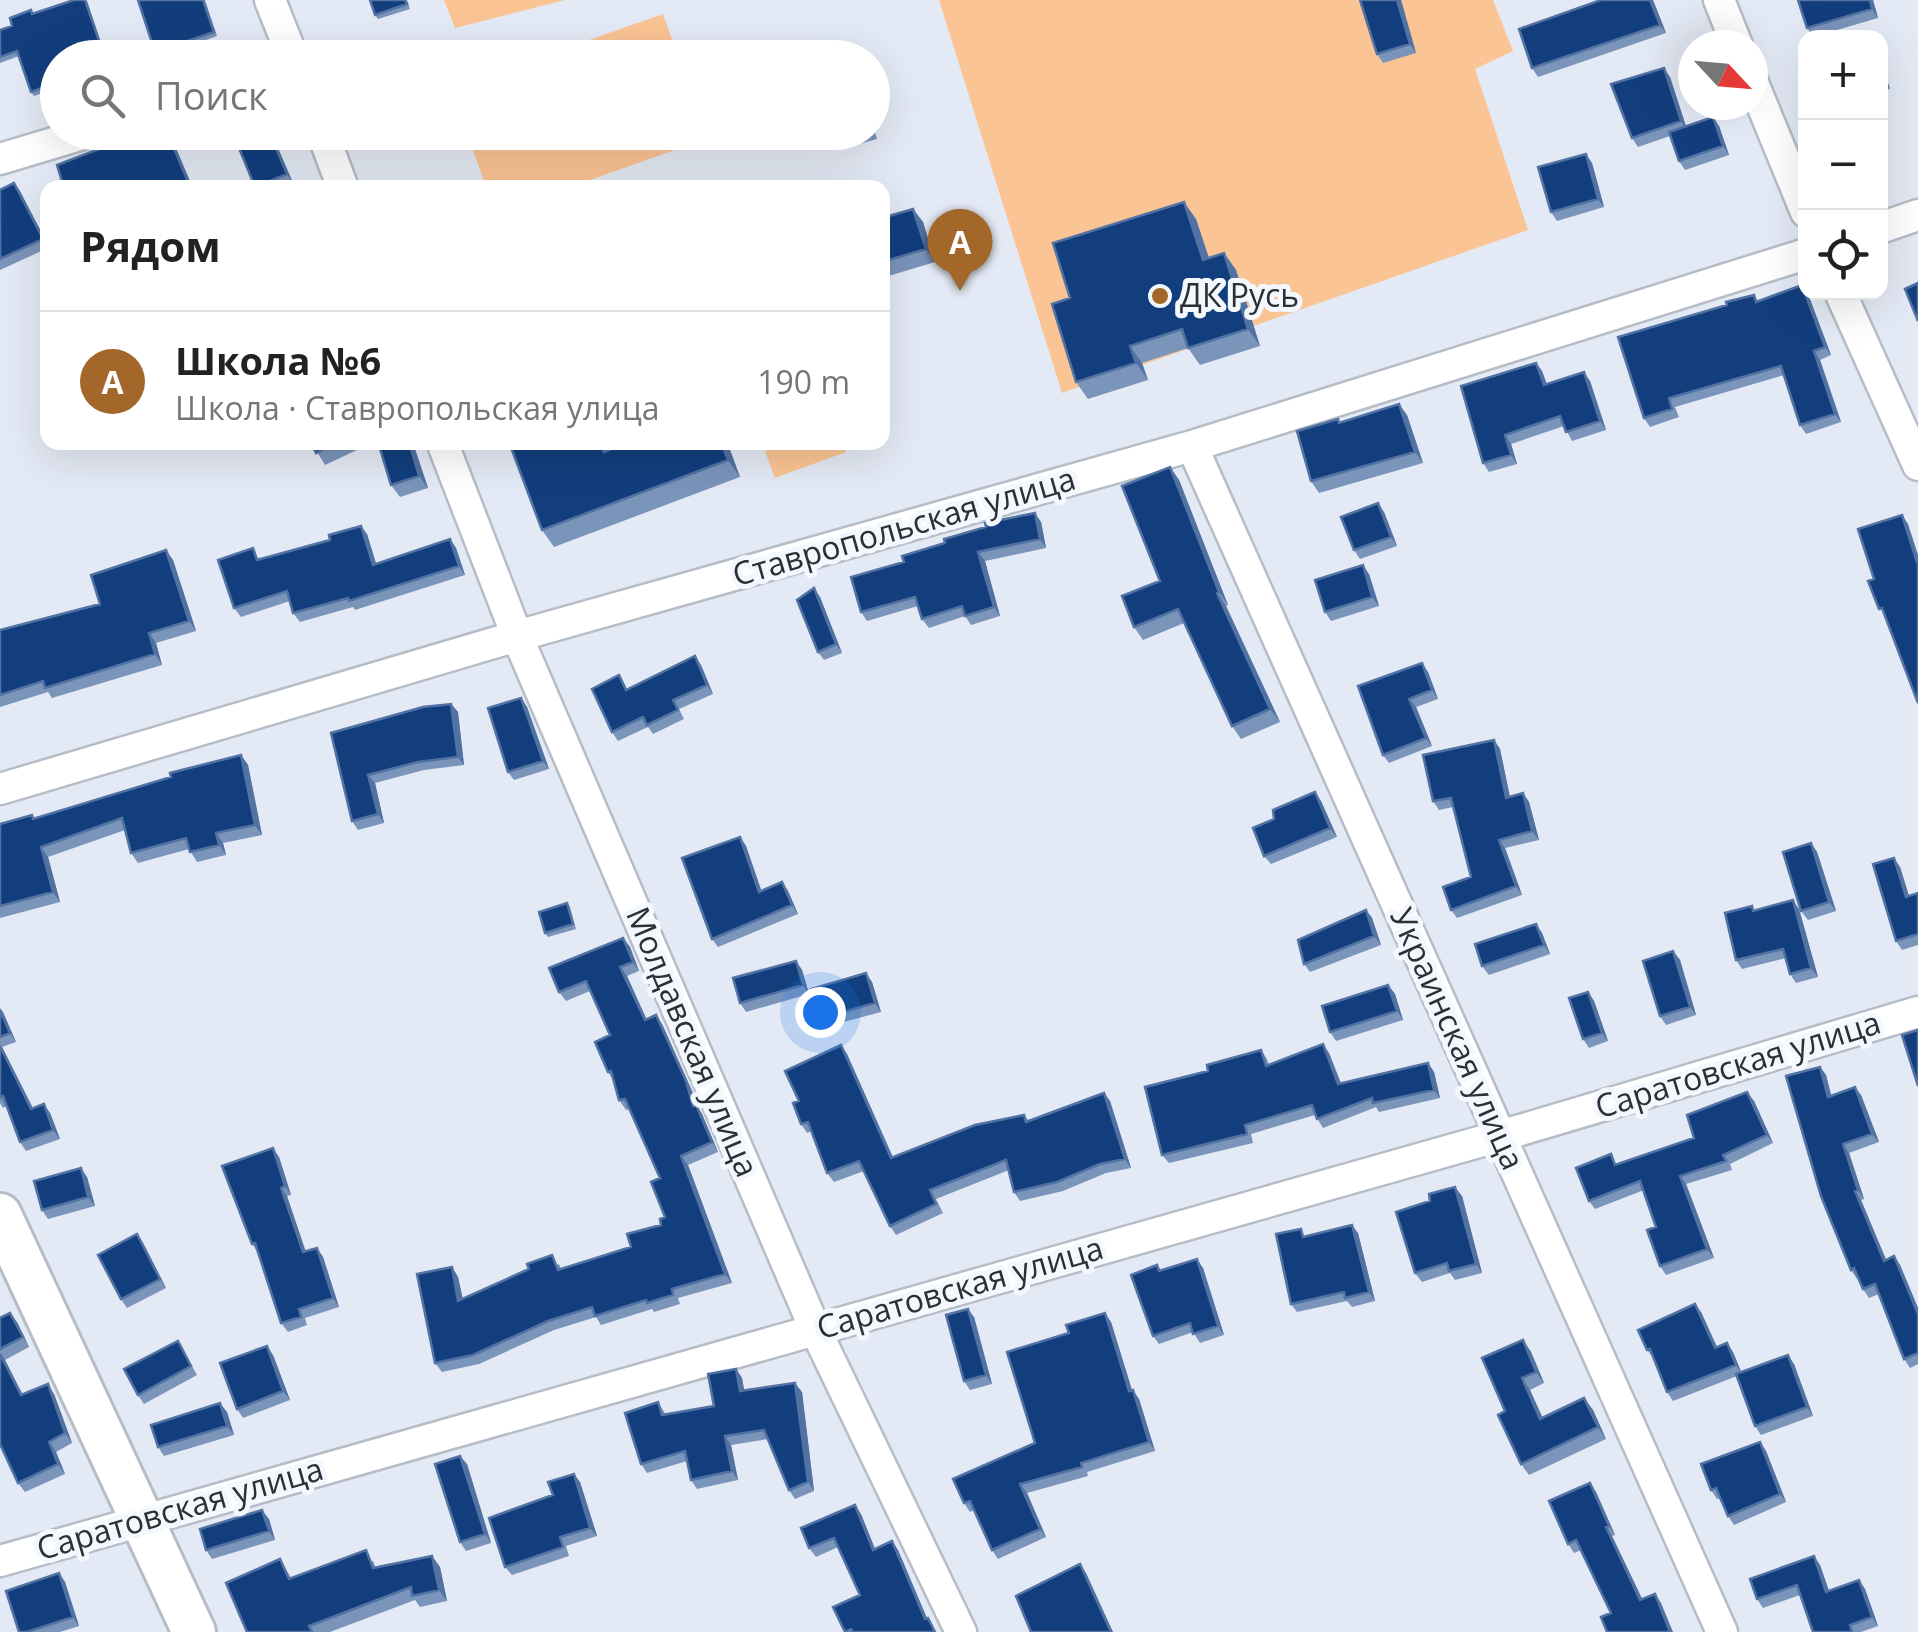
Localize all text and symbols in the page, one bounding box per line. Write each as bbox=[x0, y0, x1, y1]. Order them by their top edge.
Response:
north arrow bbox=[1678, 30, 1768, 120]
map controls bbox=[1798, 30, 1888, 300]
button: + bbox=[1798, 30, 1888, 120]
search box bbox=[40, 40, 890, 150]
icon: search bbox=[75, 68, 130, 123]
text: Поиск bbox=[155, 69, 268, 121]
button: − bbox=[1798, 120, 1888, 210]
pin: A bbox=[928, 208, 992, 291]
button: locate bbox=[1798, 210, 1888, 300]
text: Рядом bbox=[80, 217, 221, 274]
place label: ДК Русь bbox=[1180, 273, 1299, 316]
marker: ДК Русь bbox=[1149, 285, 1171, 307]
text: Школа №6 bbox=[175, 334, 381, 386]
text: A bbox=[101, 360, 124, 403]
text: 190 m bbox=[757, 360, 850, 403]
text: Школа · Ставропольская улица bbox=[175, 386, 660, 429]
street label: Ставропольская улица bbox=[727, 456, 1080, 595]
street label: Молдавская улица bbox=[617, 900, 770, 1183]
street label: Украинская улица bbox=[1381, 901, 1535, 1176]
your location bbox=[795, 987, 846, 1038]
street label: Саратовская улица bbox=[1590, 1000, 1885, 1127]
street label: Саратовская улица bbox=[811, 1225, 1108, 1348]
street label: Саратовская улица bbox=[31, 1446, 328, 1569]

